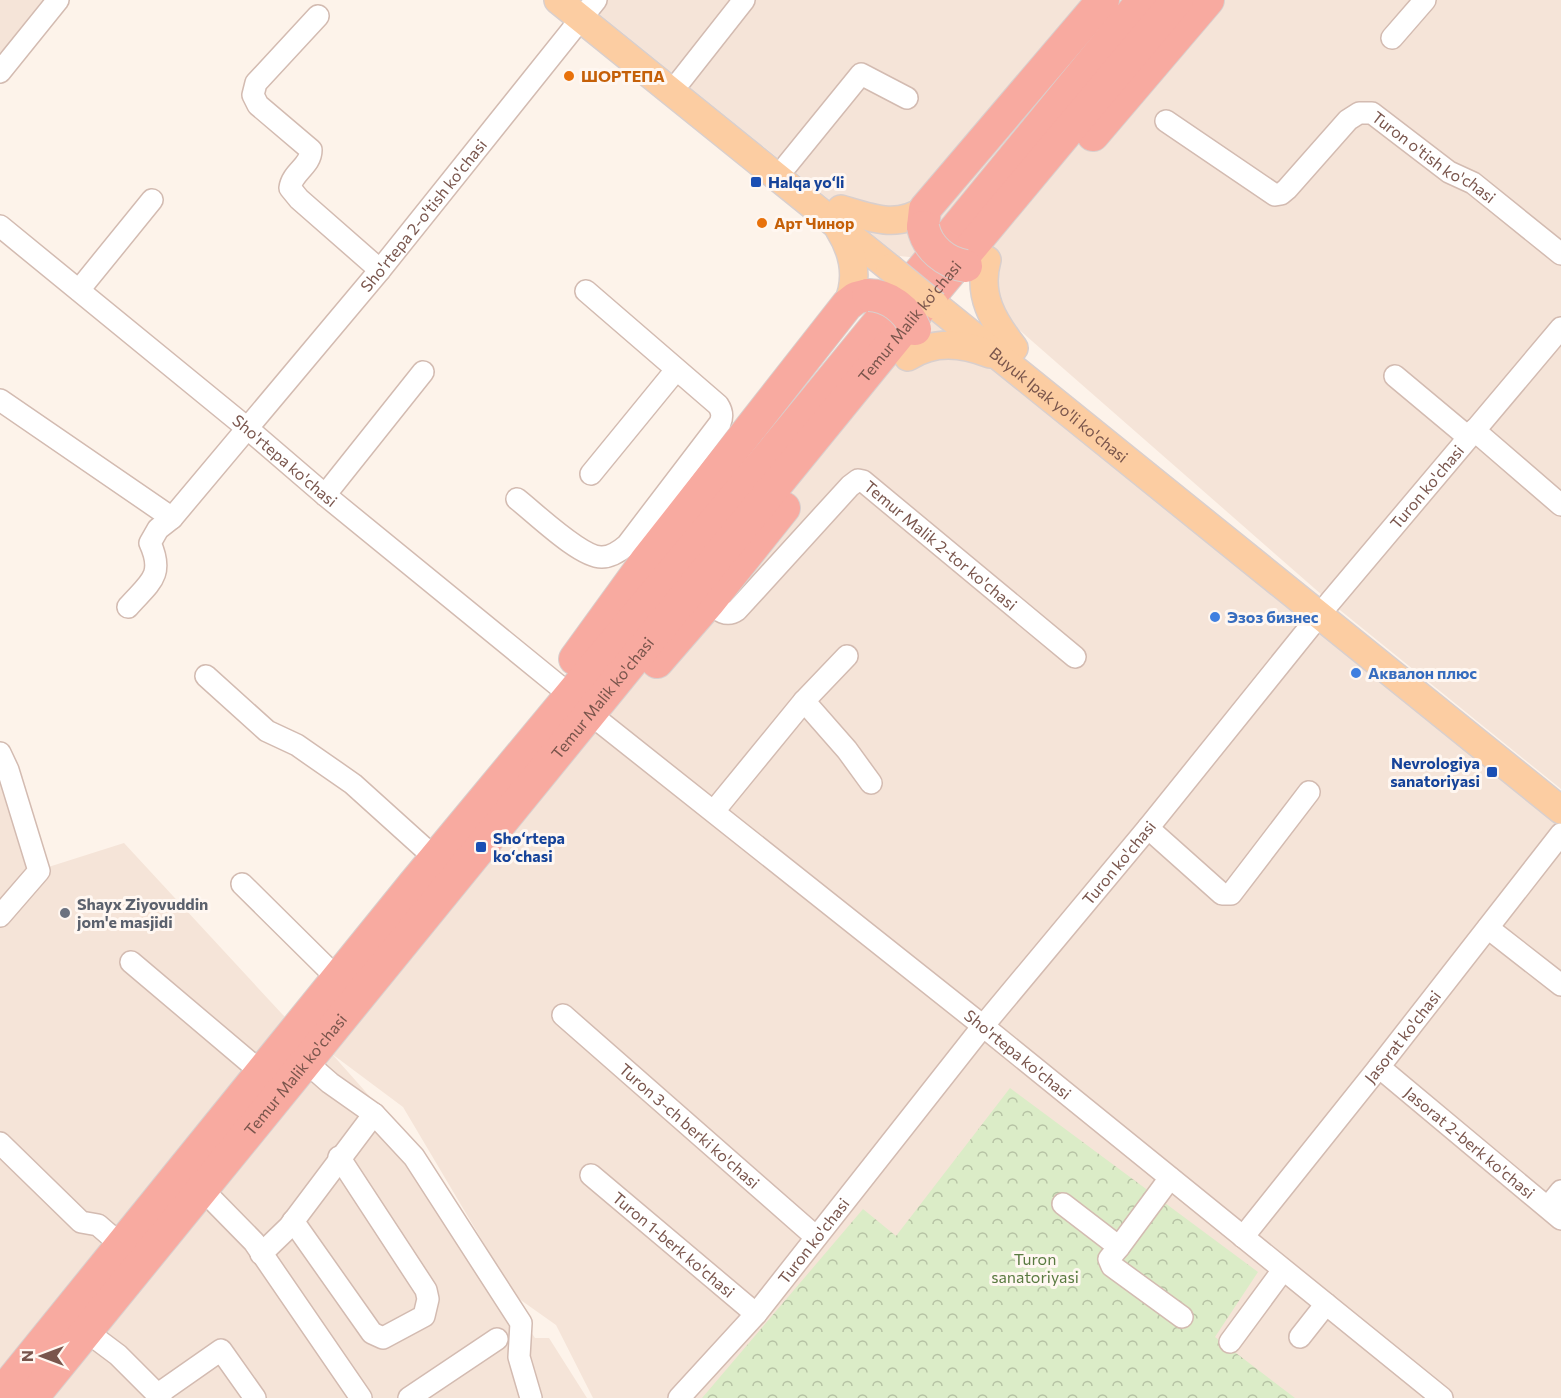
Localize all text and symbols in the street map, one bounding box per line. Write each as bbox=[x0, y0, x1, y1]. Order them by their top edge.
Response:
place label: ШОРТЕПА bbox=[581, 66, 665, 85]
marker: ШОРТЕПА bbox=[562, 69, 576, 83]
street label: Turon o'tish ko'chasi bbox=[1369, 107, 1500, 206]
street label: Sho'rtepa 2-o'tish ko'chasi bbox=[356, 135, 490, 295]
place label: Halqa yoʻli bbox=[768, 172, 845, 191]
marker: Halqa yoʻli bbox=[749, 175, 763, 189]
place label: Арт Чинор bbox=[774, 213, 854, 232]
marker: Арт Чинор bbox=[755, 216, 769, 230]
street label: Temur Malik ko'chasi bbox=[854, 257, 965, 386]
street label: Buyuk Ipak yo'li ko'chasi bbox=[986, 343, 1132, 466]
street label: Sho'rtepa ko'chasi bbox=[229, 410, 341, 510]
street label: Turon ko'chasi bbox=[1386, 441, 1467, 532]
street label: Temur Malik 2-tor ko'chasi bbox=[861, 476, 1021, 614]
place label: Эзоз бизнес bbox=[1227, 607, 1319, 626]
marker: Эзоз бизнес bbox=[1208, 610, 1222, 624]
street label: Temur Malik ko'chasi bbox=[547, 633, 657, 762]
place label: Аквалон плюс bbox=[1368, 663, 1477, 682]
marker: Аквалон плюс bbox=[1349, 666, 1363, 680]
place label: Nevrologiya sanatoriyasi bbox=[1390, 753, 1480, 790]
marker: Nevrologiya sanatoriyasi bbox=[1485, 765, 1499, 779]
street label: Turon ko'chasi bbox=[1078, 817, 1159, 908]
place label: Shoʻrtepa koʻchasi bbox=[493, 828, 565, 865]
marker: Shoʻrtepa koʻchasi bbox=[474, 840, 488, 854]
place label: Shayx Ziyovuddin jom'e masjidi bbox=[76, 894, 208, 931]
marker: Shayx Ziyovuddin jom'e masjidi bbox=[58, 906, 72, 920]
street label: Jasorat ko'chasi bbox=[1360, 986, 1444, 1086]
street label: Sho'rtepa ko'chasi bbox=[961, 1005, 1075, 1103]
street label: Temur Malik ko'chasi bbox=[240, 1010, 350, 1139]
street label: Turon 3-ch berki ko'chasi bbox=[616, 1059, 764, 1192]
street label: Jasorat 2-berk ko'chasi bbox=[1401, 1082, 1539, 1202]
street label: Turon 1-berk ko'chasi bbox=[609, 1187, 739, 1301]
street label: Turon ko'chasi bbox=[774, 1194, 853, 1287]
park label: Turon sanatoriyasi bbox=[991, 1249, 1079, 1286]
north arrow bbox=[12, 1326, 72, 1386]
text: N bbox=[17, 1350, 36, 1362]

